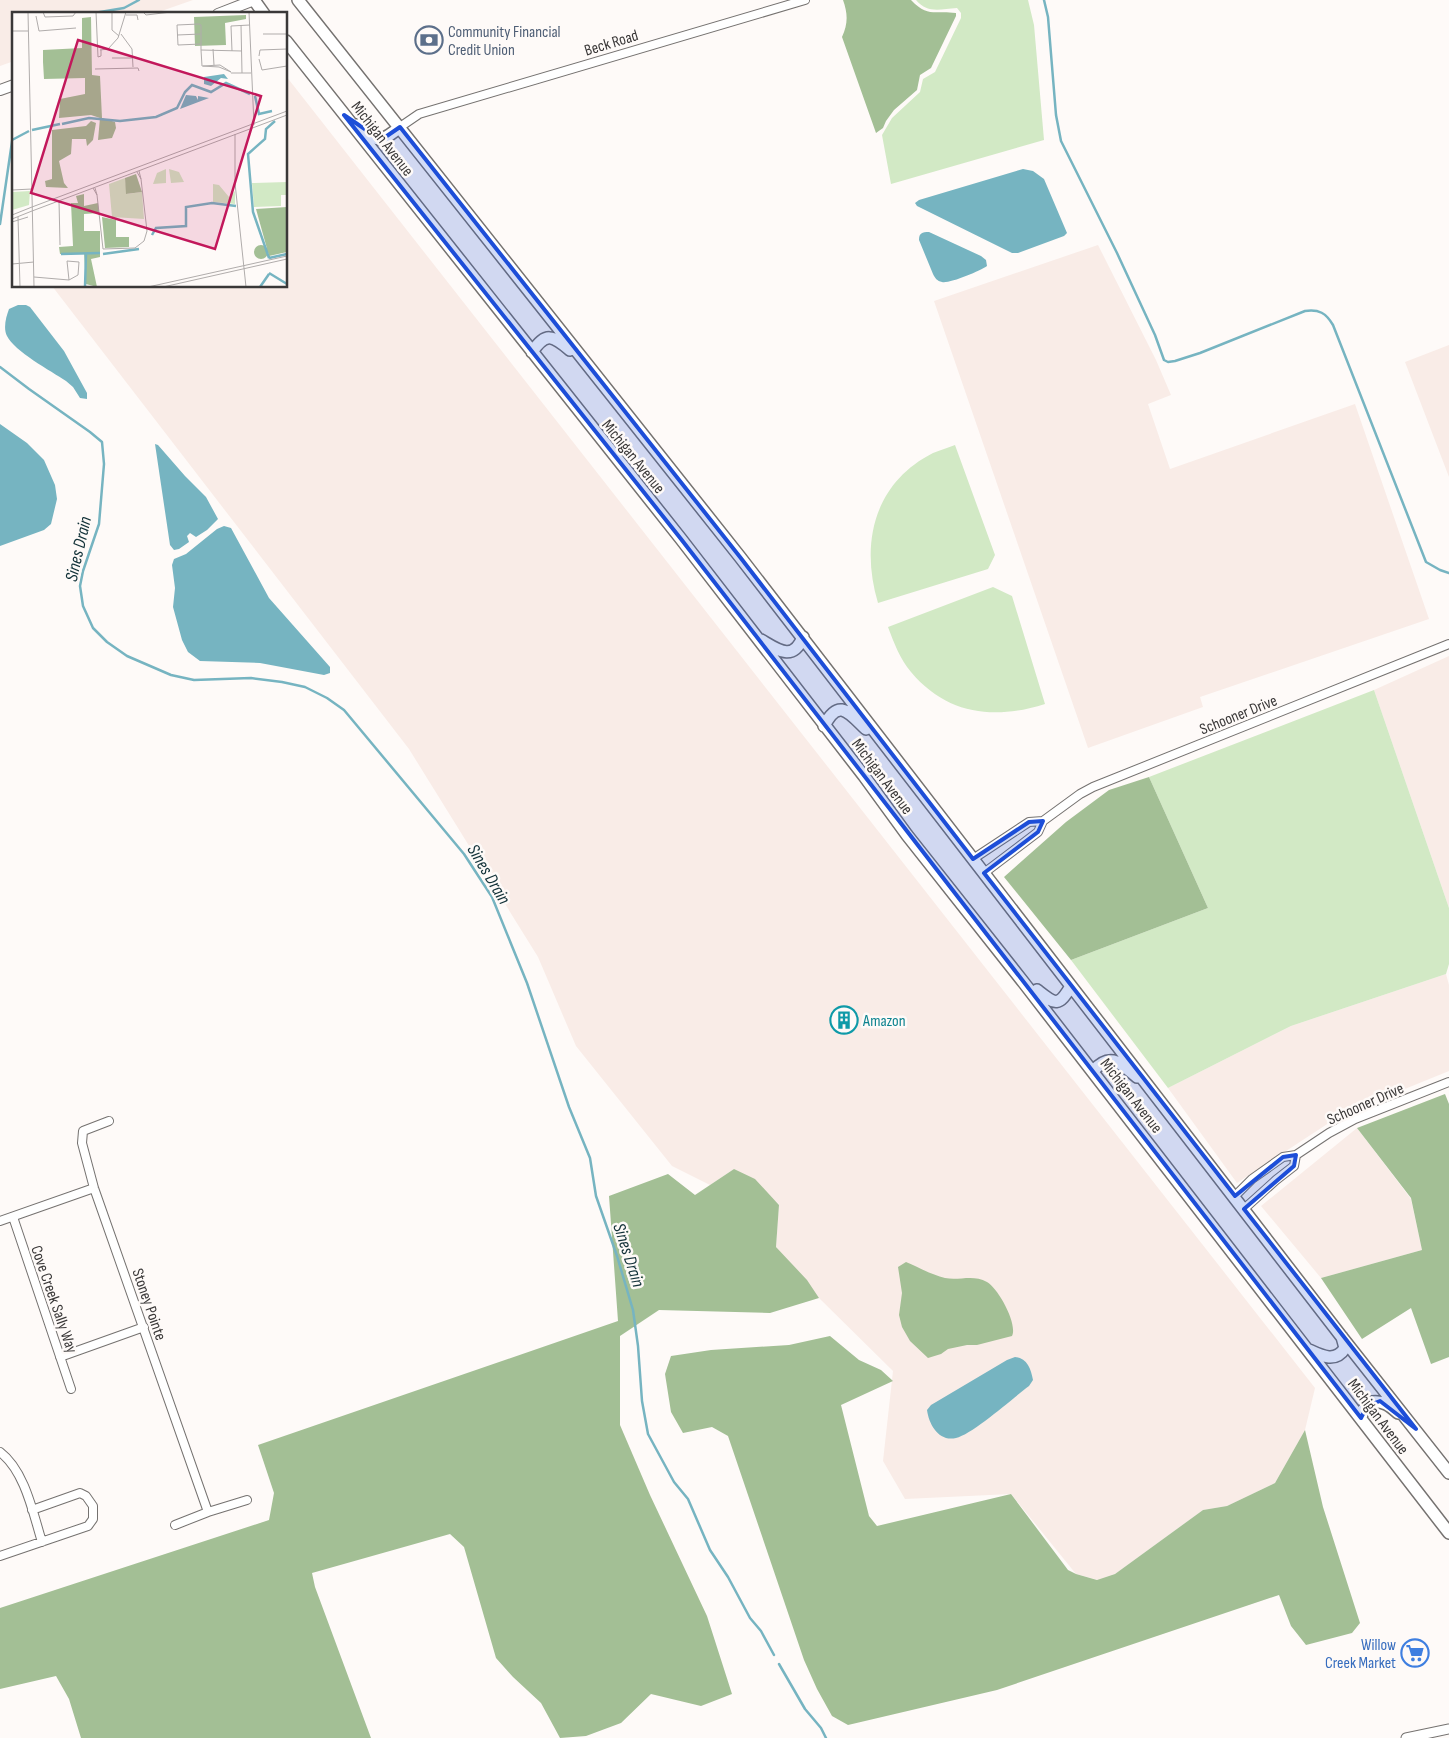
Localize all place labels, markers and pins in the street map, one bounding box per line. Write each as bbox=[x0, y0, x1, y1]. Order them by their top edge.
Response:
place label: Community Financial Credit Union bbox=[448, 23, 561, 60]
bank icon: Community Financial Credit Union bbox=[414, 25, 444, 55]
building icon: Amazon bbox=[829, 1005, 859, 1035]
place label: Amazon bbox=[862, 1012, 906, 1031]
place label: Willow Creek Market bbox=[1325, 1636, 1396, 1673]
supermarket icon: Willow Creek Market bbox=[1400, 1638, 1430, 1668]

